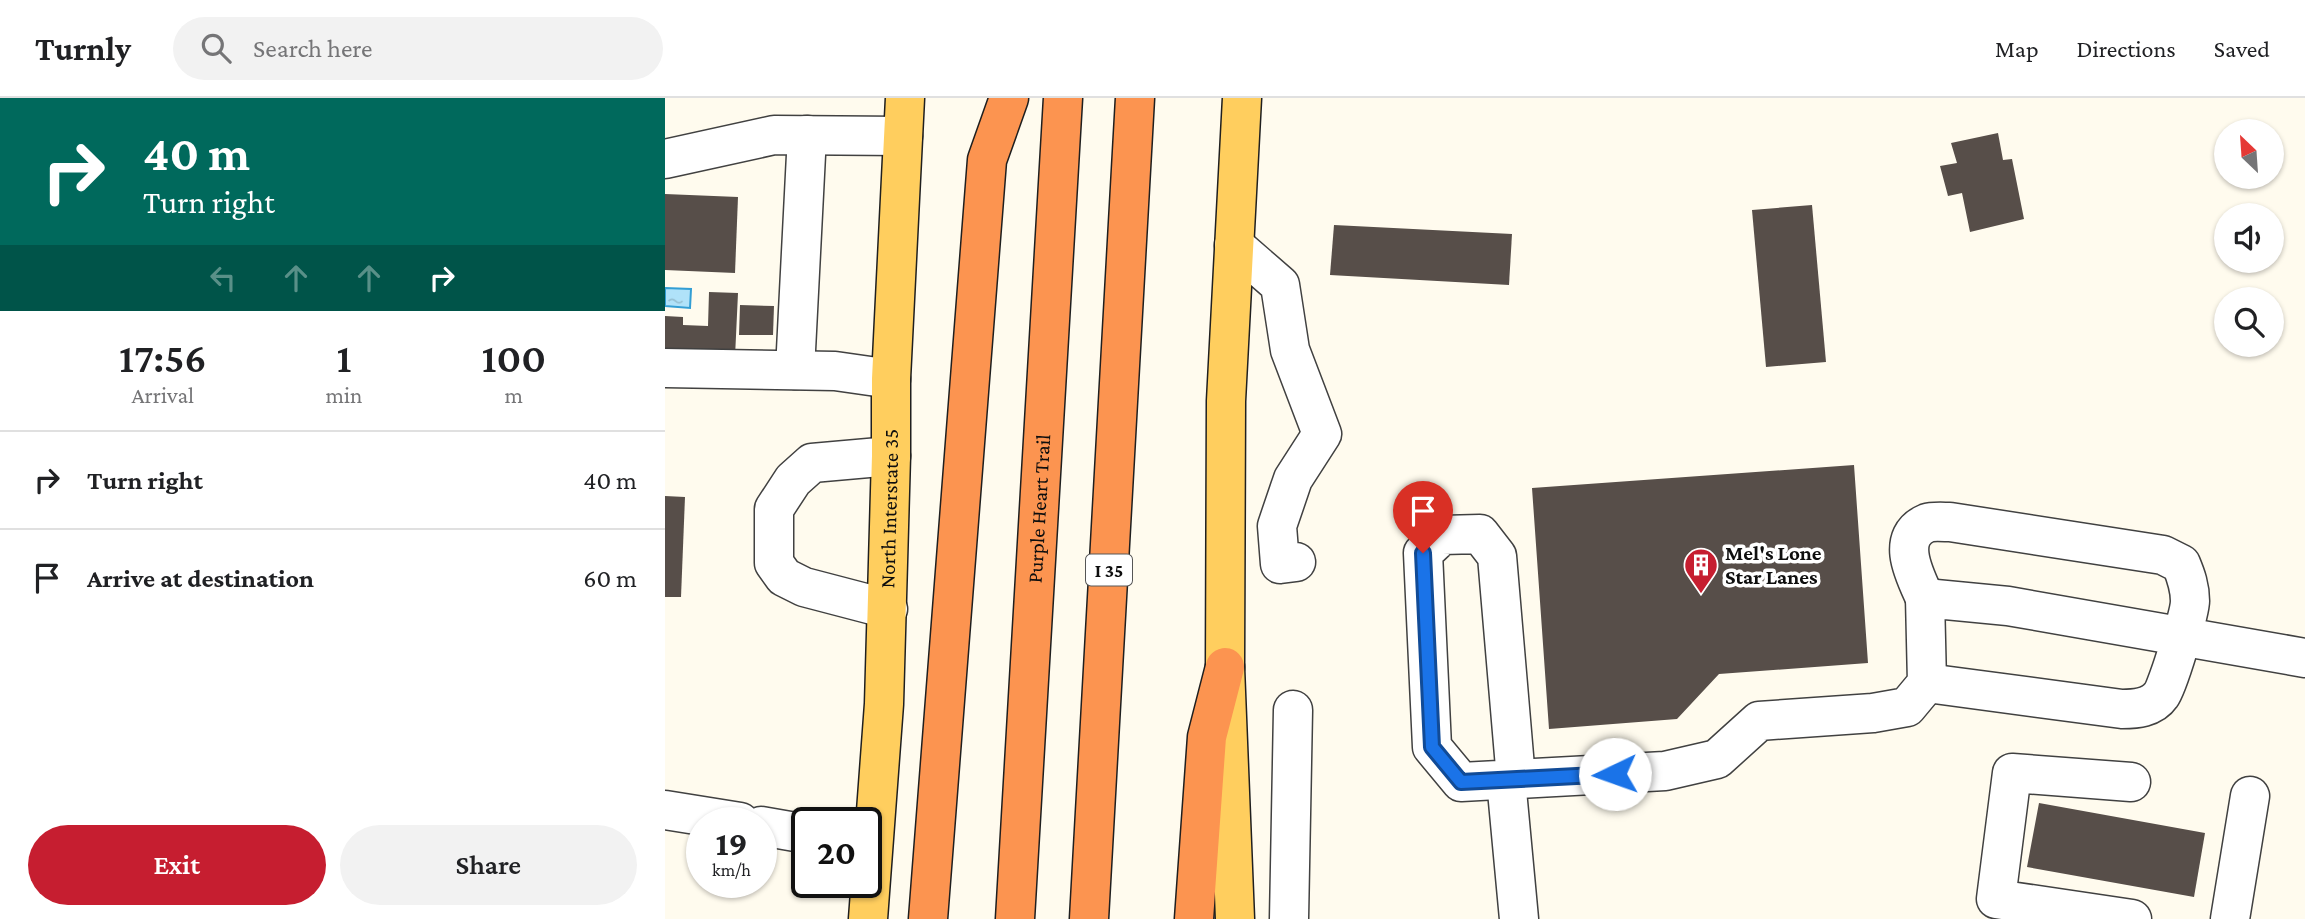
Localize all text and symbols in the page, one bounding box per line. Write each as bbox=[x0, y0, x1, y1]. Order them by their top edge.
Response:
search box bbox=[173, 17, 663, 80]
icon: search bbox=[197, 29, 235, 67]
text: Turnly bbox=[35, 30, 131, 67]
text: Search here bbox=[253, 34, 372, 63]
text: Map bbox=[1995, 35, 2039, 62]
text: Directions bbox=[2077, 35, 2176, 62]
text: Saved bbox=[2214, 35, 2270, 62]
north arrow bbox=[2214, 119, 2284, 189]
map controls bbox=[2214, 119, 2284, 357]
icon: right bbox=[28, 126, 119, 217]
text: 40 m bbox=[143, 126, 250, 181]
text: Turn right bbox=[143, 184, 275, 220]
button: sound bbox=[2214, 203, 2284, 273]
icon: left bbox=[204, 259, 242, 297]
icon: ahead bbox=[277, 259, 315, 297]
icon: ahead bbox=[350, 259, 388, 297]
icon: right bbox=[423, 259, 461, 297]
button: search bbox=[2214, 287, 2284, 357]
text: 17:56 bbox=[119, 334, 207, 381]
text: 1 bbox=[337, 334, 352, 381]
text: 100 bbox=[481, 334, 546, 381]
text: Arrival bbox=[132, 382, 194, 408]
text: min bbox=[326, 382, 362, 408]
text: m bbox=[504, 382, 523, 408]
street label: North Interstate 35 bbox=[875, 429, 903, 589]
street label: Purple Heart Trail bbox=[1023, 434, 1055, 584]
icon: right bbox=[28, 461, 66, 499]
text: Turn right bbox=[87, 466, 203, 495]
text: 40 m bbox=[583, 466, 637, 495]
pin bbox=[1393, 481, 1453, 553]
icon: arrive bbox=[1404, 492, 1442, 530]
place label: Mel's Lone Star Lanes bbox=[1725, 541, 1822, 589]
building icon: Mel's Lone Star Lanes bbox=[1682, 546, 1720, 595]
road number: I 35 bbox=[1086, 555, 1132, 586]
icon: arrive bbox=[28, 559, 66, 597]
text: Arrive at destination bbox=[87, 564, 314, 593]
text: 60 m bbox=[583, 564, 637, 593]
position arrow bbox=[1578, 737, 1652, 811]
speed limit sign: 20 bbox=[791, 807, 882, 898]
text: 19 bbox=[715, 824, 748, 863]
button: Exit bbox=[28, 825, 326, 905]
button: Share bbox=[340, 825, 637, 905]
text: km/h bbox=[712, 860, 751, 880]

